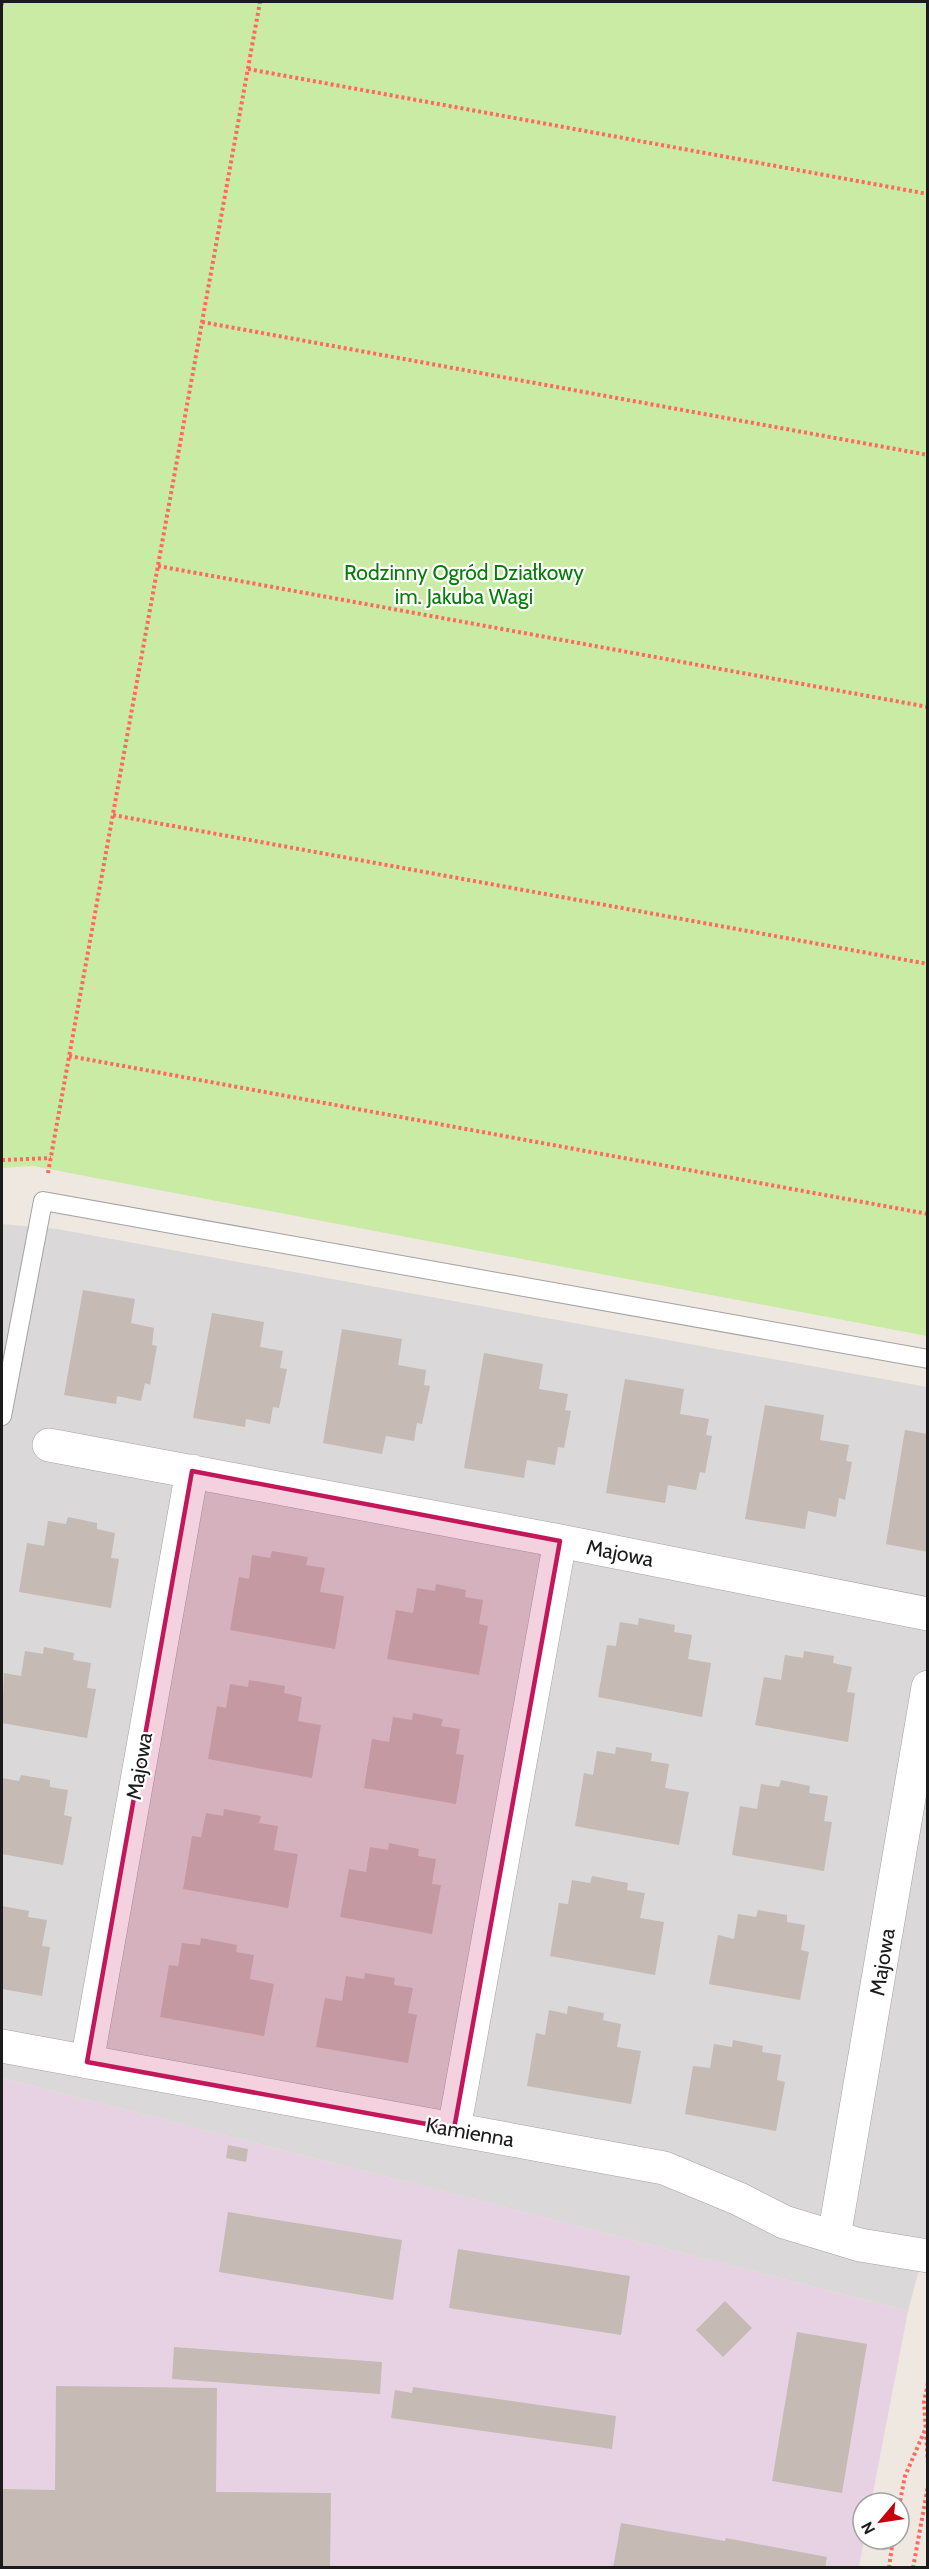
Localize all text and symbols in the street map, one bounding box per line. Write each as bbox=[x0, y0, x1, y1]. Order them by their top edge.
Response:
park label: Rodzinny Ogród Działkowy im. Jakuba Wagi bbox=[344, 560, 584, 609]
street label: Majowa bbox=[584, 1534, 656, 1573]
street label: Majowa bbox=[121, 1730, 158, 1802]
street label: Majowa bbox=[864, 1926, 901, 1998]
street label: Kamienna bbox=[424, 2112, 516, 2152]
north arrow bbox=[851, 2491, 911, 2551]
text: N bbox=[857, 2518, 879, 2538]

